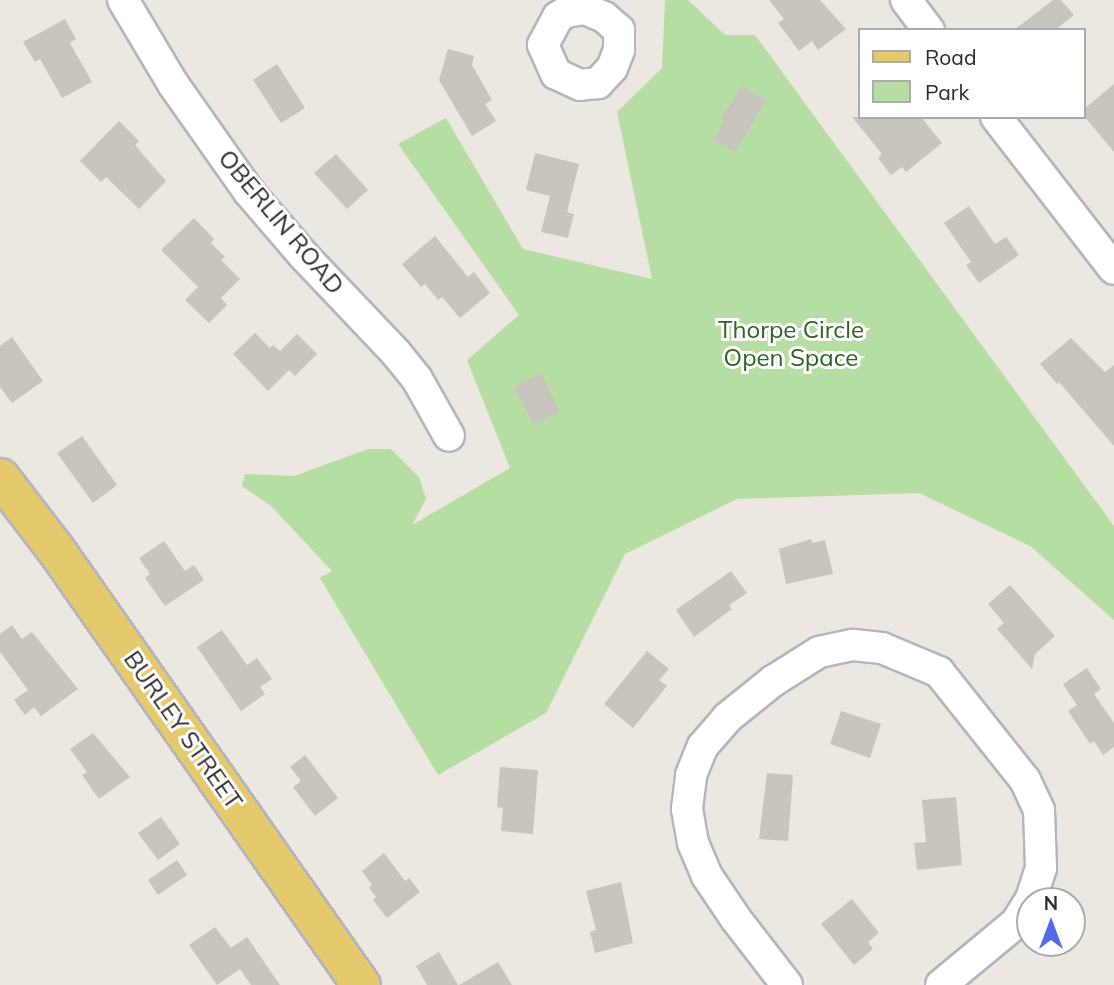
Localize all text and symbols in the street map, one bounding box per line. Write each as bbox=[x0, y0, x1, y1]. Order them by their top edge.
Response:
legend bbox=[858, 28, 1086, 119]
text: Road bbox=[925, 44, 976, 70]
text: Park bbox=[925, 79, 969, 105]
street label: OBERLIN ROAD bbox=[212, 144, 350, 300]
park label: Thorpe Circle Open Space bbox=[718, 316, 864, 372]
street label: BURLEY STREET bbox=[118, 645, 248, 815]
north arrow bbox=[1016, 887, 1086, 957]
text: N bbox=[1044, 891, 1058, 915]

